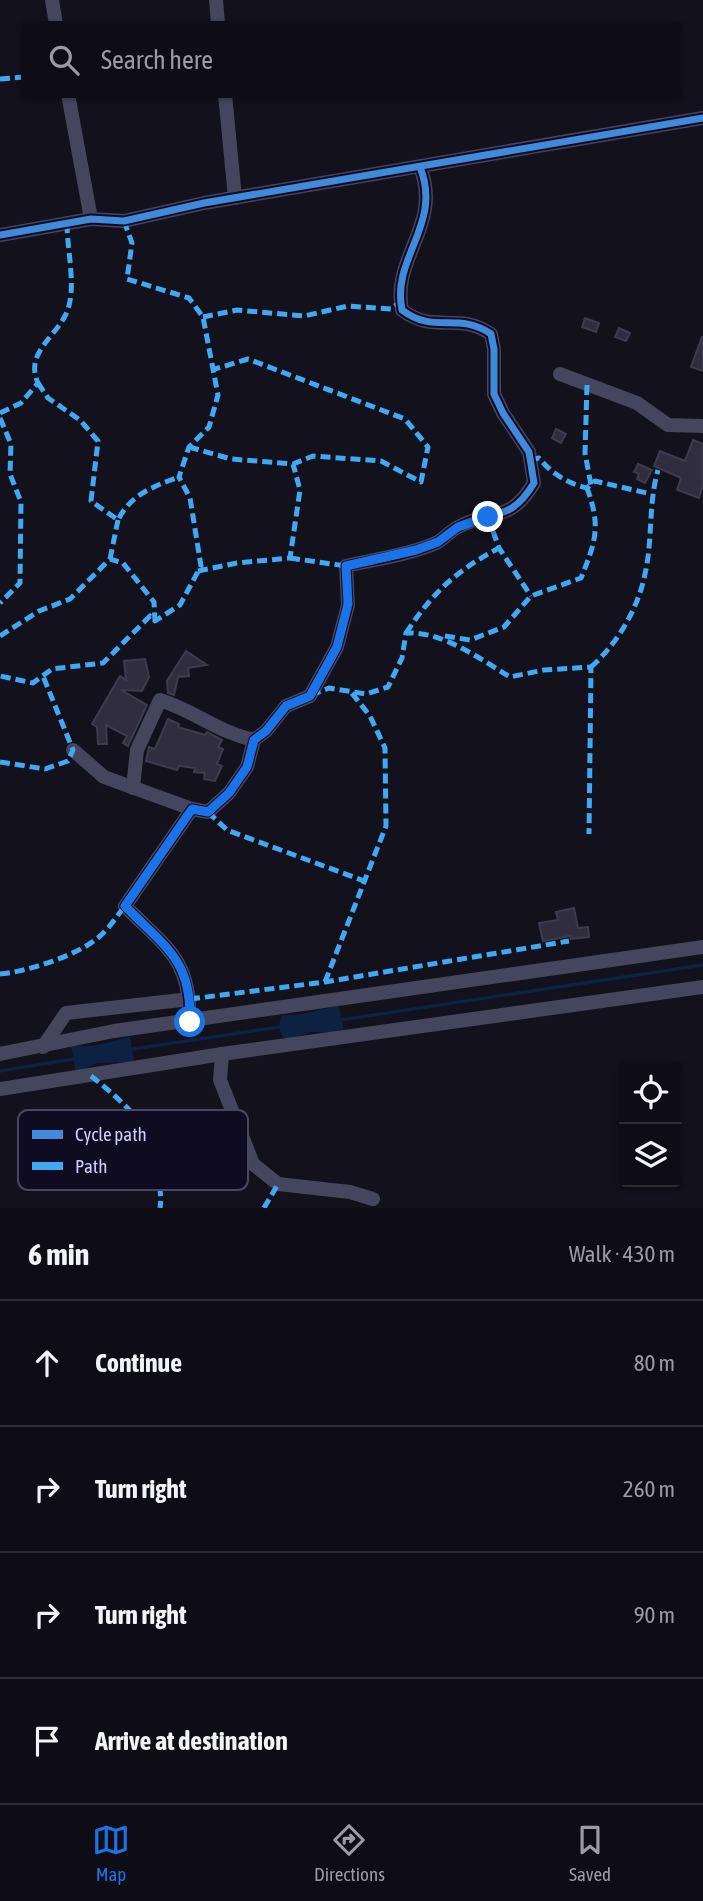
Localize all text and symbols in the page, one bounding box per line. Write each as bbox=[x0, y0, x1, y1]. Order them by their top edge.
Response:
search box bbox=[21, 21, 682, 98]
icon: search bbox=[45, 41, 83, 79]
text: Search here bbox=[101, 45, 213, 75]
route end bbox=[472, 501, 503, 532]
route start bbox=[174, 1006, 205, 1037]
map controls bbox=[619, 1061, 682, 1187]
button: locate bbox=[619, 1061, 682, 1124]
legend bbox=[18, 1110, 248, 1190]
text: Cycle path bbox=[75, 1123, 147, 1145]
button: layers bbox=[619, 1124, 682, 1187]
text: Path bbox=[75, 1155, 107, 1177]
text: 6 min bbox=[28, 1237, 89, 1271]
text: Walk · 430 m bbox=[569, 1241, 675, 1267]
icon: ahead bbox=[28, 1344, 66, 1382]
text: Continue bbox=[95, 1348, 182, 1378]
text: 80 m bbox=[634, 1350, 675, 1376]
icon: right bbox=[28, 1470, 66, 1508]
text: Turn right bbox=[95, 1474, 186, 1504]
text: 260 m bbox=[623, 1476, 675, 1502]
icon: right bbox=[28, 1596, 66, 1634]
text: Turn right bbox=[95, 1600, 186, 1630]
text: 90 m bbox=[634, 1602, 675, 1628]
icon: arrive bbox=[28, 1722, 66, 1760]
text: Arrive at destination bbox=[95, 1726, 288, 1756]
tab: Map bbox=[92, 1821, 130, 1885]
tab: Directions bbox=[314, 1821, 385, 1885]
tab: Saved bbox=[569, 1821, 611, 1885]

